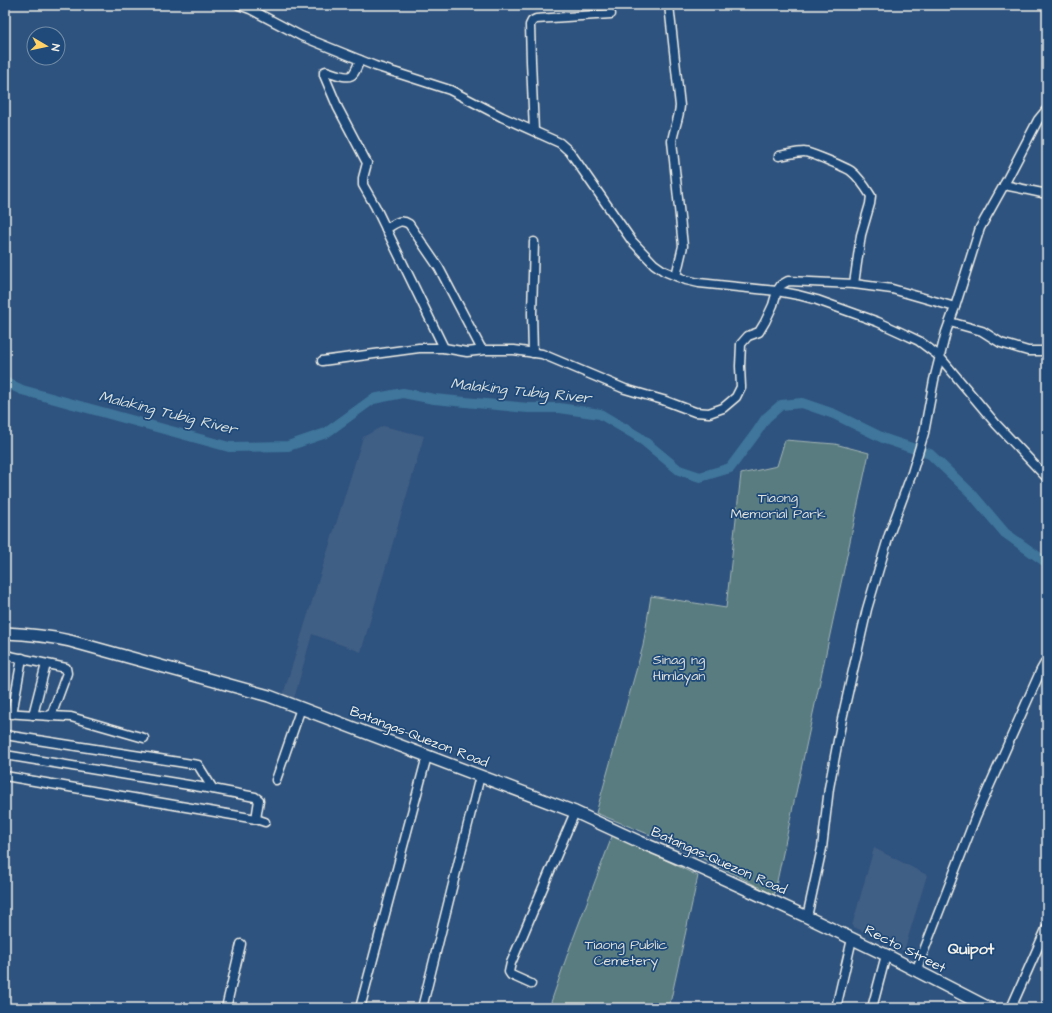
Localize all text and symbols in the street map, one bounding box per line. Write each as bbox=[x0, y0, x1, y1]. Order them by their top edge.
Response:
north arrow bbox=[26, 26, 66, 66]
text: N bbox=[47, 43, 63, 52]
water label: Malaking Tubig River bbox=[450, 373, 594, 410]
water label: Malaking Tubig River bbox=[97, 386, 241, 442]
park label: Tiaong Memorial Park bbox=[730, 488, 826, 524]
park label: Sinag ng Himlayan bbox=[653, 650, 705, 686]
street label: Batangas-Quezon Road bbox=[347, 701, 491, 773]
street label: Batangas-Quezon Road bbox=[648, 822, 790, 900]
street label: Recto Street bbox=[861, 920, 949, 978]
park label: Tiaong Public Cemetery bbox=[585, 935, 668, 971]
district label: Quipot bbox=[948, 938, 995, 960]

